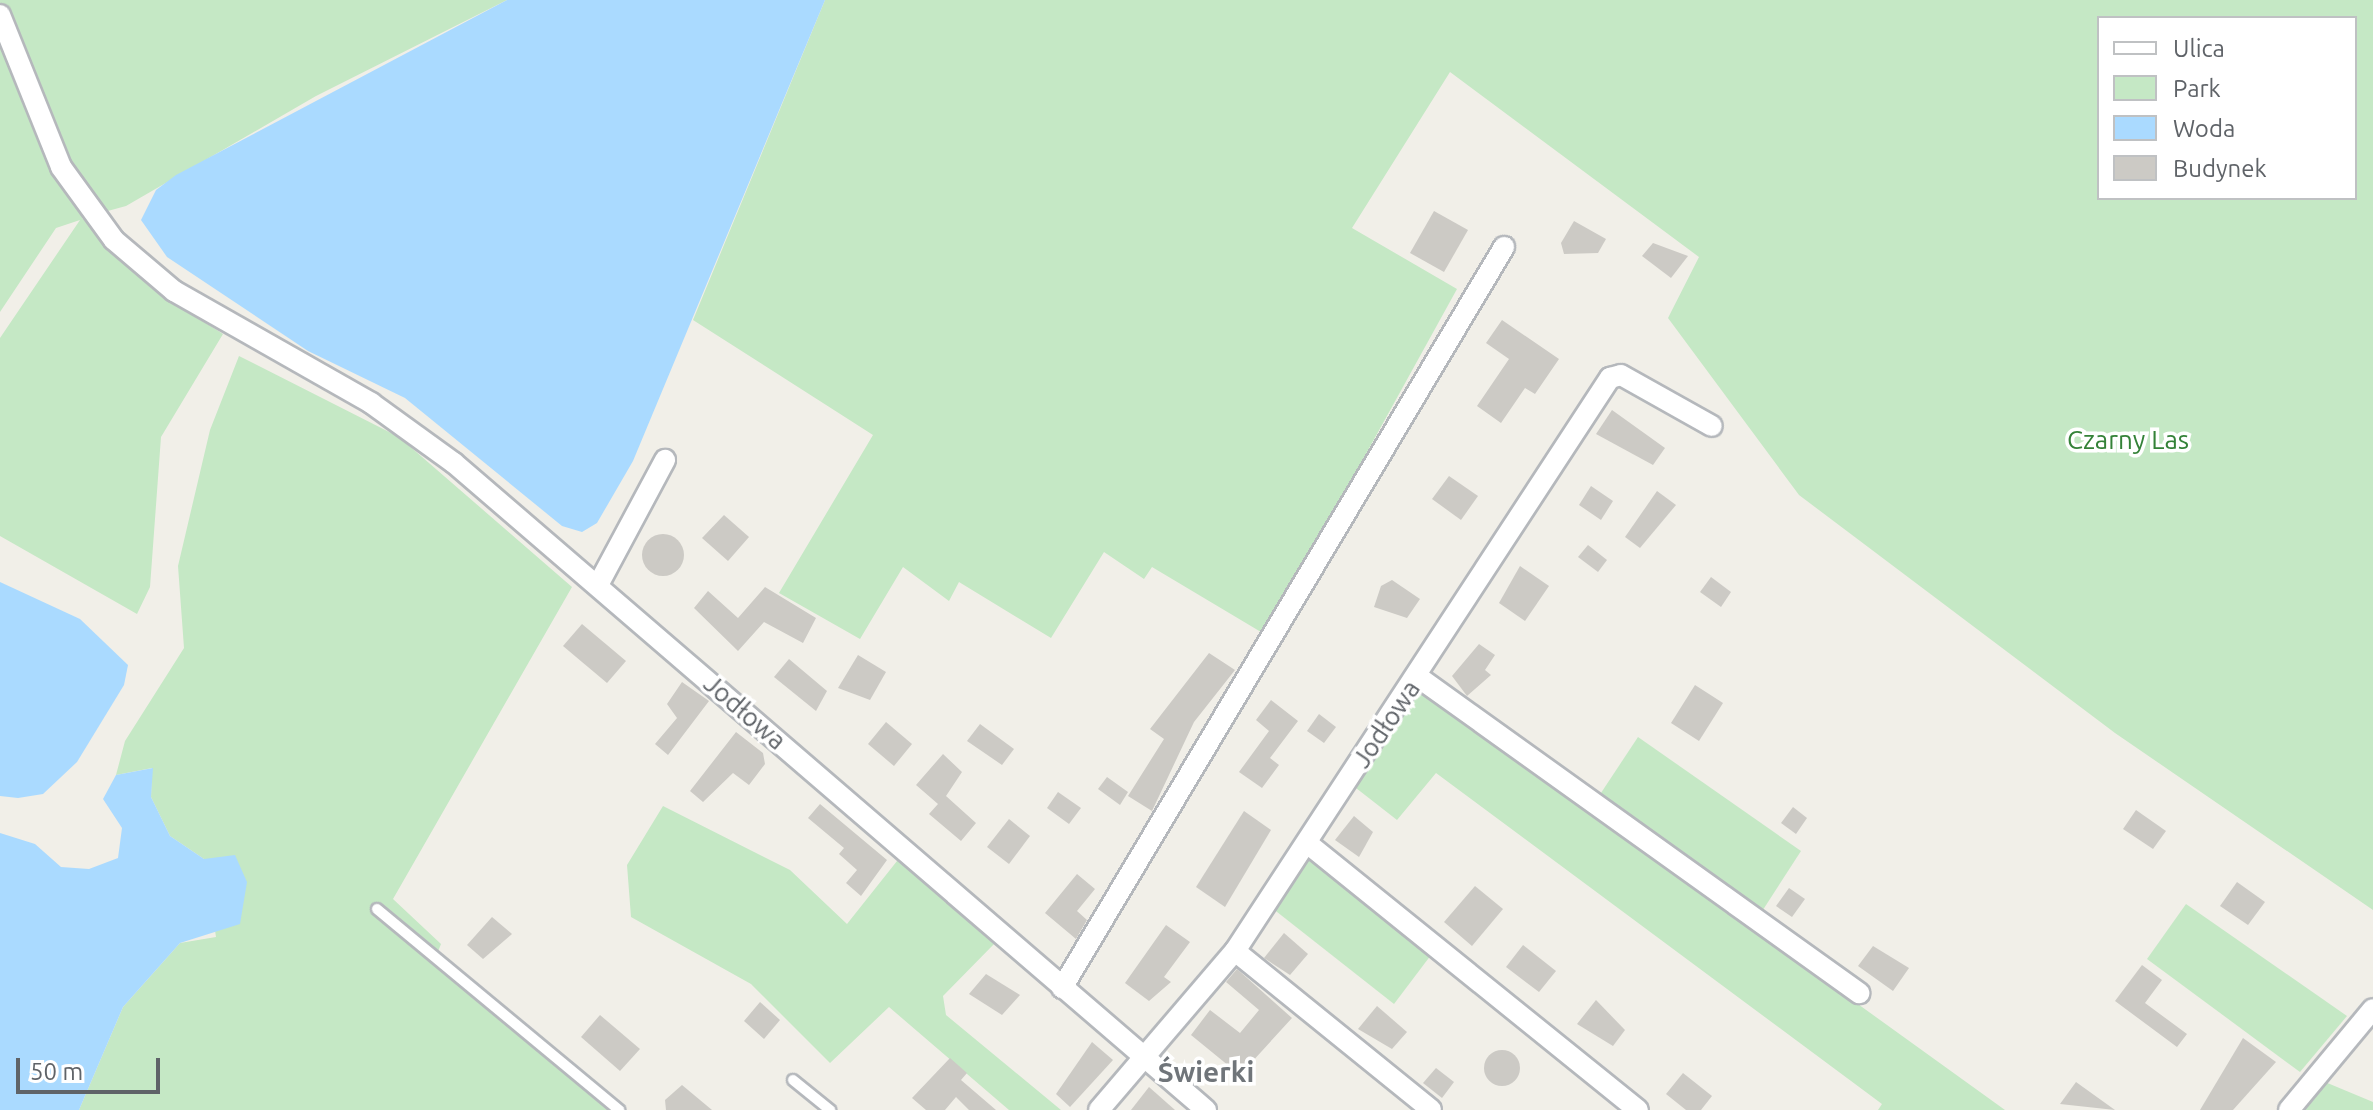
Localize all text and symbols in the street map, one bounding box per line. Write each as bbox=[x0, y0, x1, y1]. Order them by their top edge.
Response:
legend bbox=[2097, 16, 2357, 200]
text: Ulica bbox=[2173, 35, 2225, 62]
text: Park bbox=[2173, 75, 2221, 102]
text: Woda bbox=[2173, 115, 2235, 142]
text: Budynek bbox=[2173, 155, 2267, 182]
park label: Czarny Las bbox=[2067, 424, 2189, 456]
street label: Jodłowa bbox=[697, 668, 793, 756]
street label: Jodłowa bbox=[1345, 674, 1427, 774]
scale bar bbox=[20, 1042, 164, 1092]
district label: Świerki bbox=[1158, 1055, 1254, 1089]
text: 50 m bbox=[30, 1058, 83, 1085]

